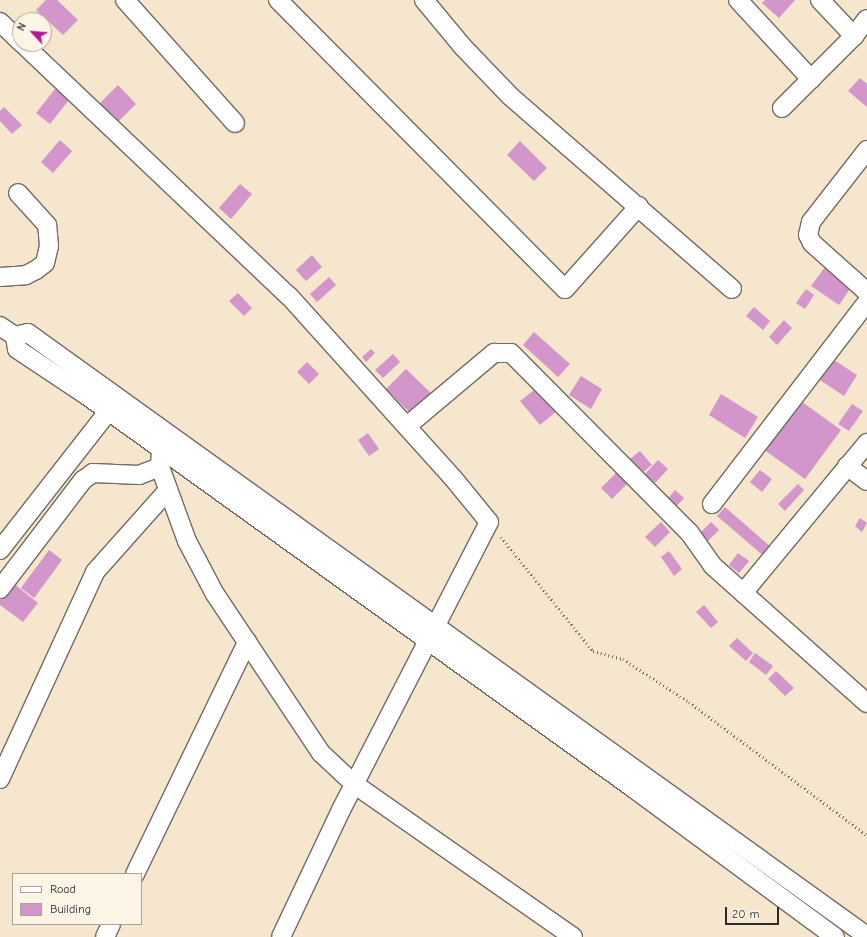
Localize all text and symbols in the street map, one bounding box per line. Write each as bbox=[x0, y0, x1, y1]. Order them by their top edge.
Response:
north arrow bbox=[12, 12, 52, 52]
text: N bbox=[14, 21, 29, 33]
legend bbox=[12, 873, 142, 925]
text: Road bbox=[50, 882, 76, 896]
scale bar bbox=[727, 899, 781, 925]
text: Building bbox=[50, 902, 91, 916]
text: 20 m bbox=[732, 907, 760, 921]

